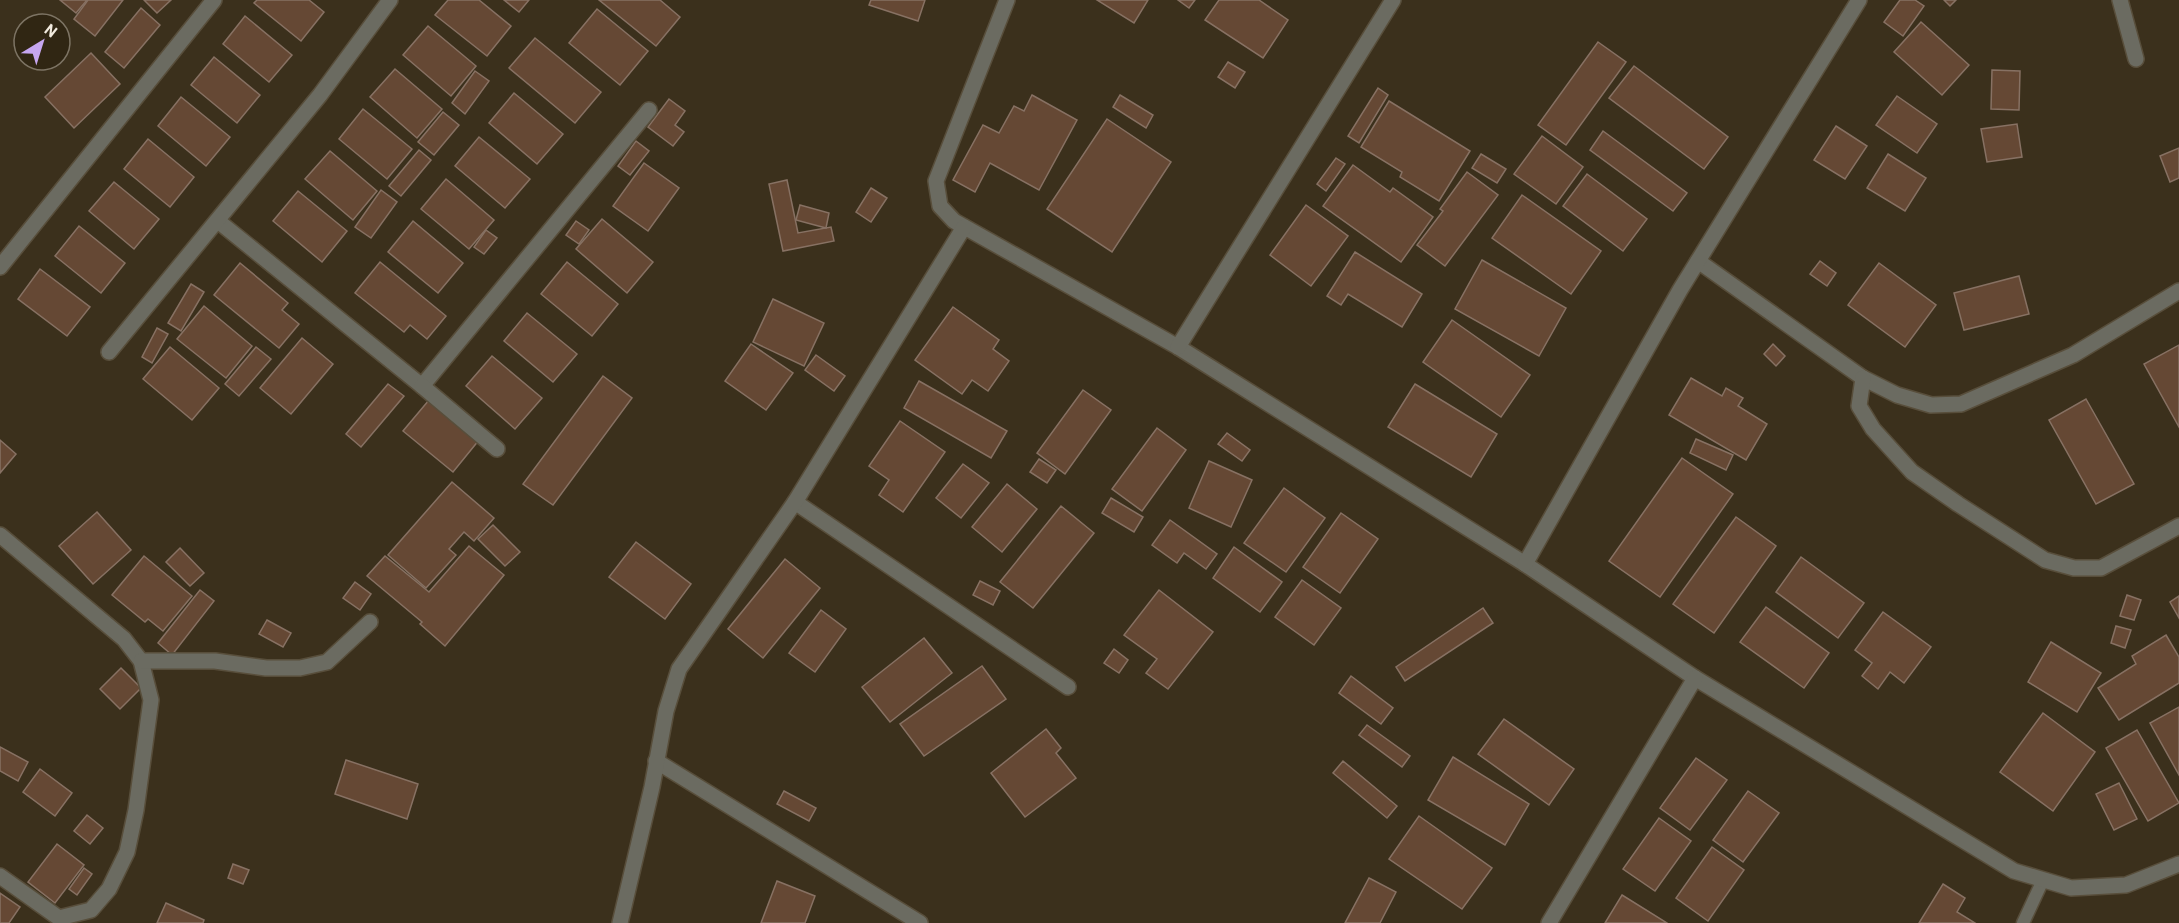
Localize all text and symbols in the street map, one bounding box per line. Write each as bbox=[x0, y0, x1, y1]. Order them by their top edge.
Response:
north arrow bbox=[12, 12, 72, 72]
text: N bbox=[42, 19, 62, 41]

